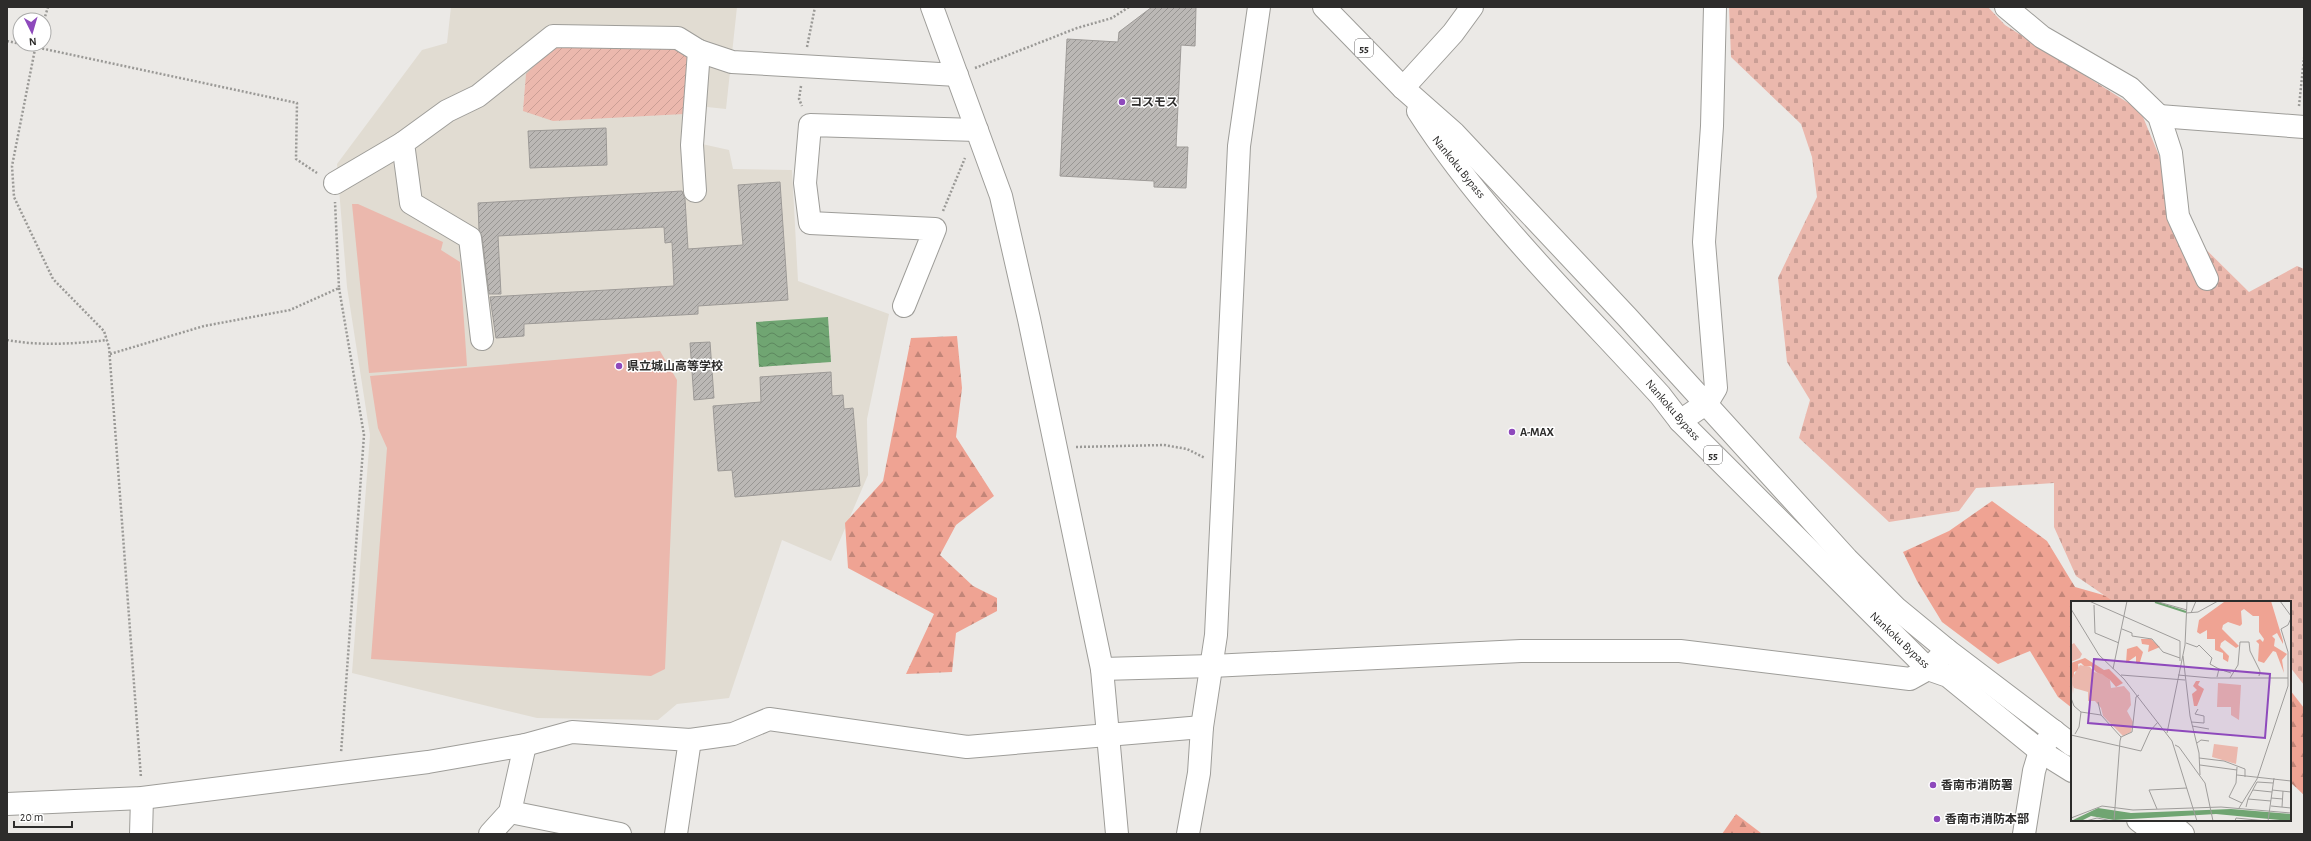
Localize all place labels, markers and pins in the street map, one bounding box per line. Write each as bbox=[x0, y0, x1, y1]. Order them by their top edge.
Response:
place label: コスモス bbox=[1130, 96, 1178, 108]
marker: コスモス bbox=[1117, 97, 1127, 107]
place label: 県立城山高等学校 bbox=[627, 359, 723, 372]
marker: 県立城山高等学校 bbox=[614, 361, 624, 371]
place label: A-MAX bbox=[1520, 426, 1554, 438]
marker: A-MAX bbox=[1507, 427, 1517, 437]
place label: 香南市消防署 bbox=[1941, 778, 2013, 791]
marker: 香南市消防署 bbox=[1928, 780, 1938, 790]
place label: 香南市消防本部 bbox=[1945, 812, 2029, 825]
marker: 香南市消防本部 bbox=[1932, 814, 1942, 824]

